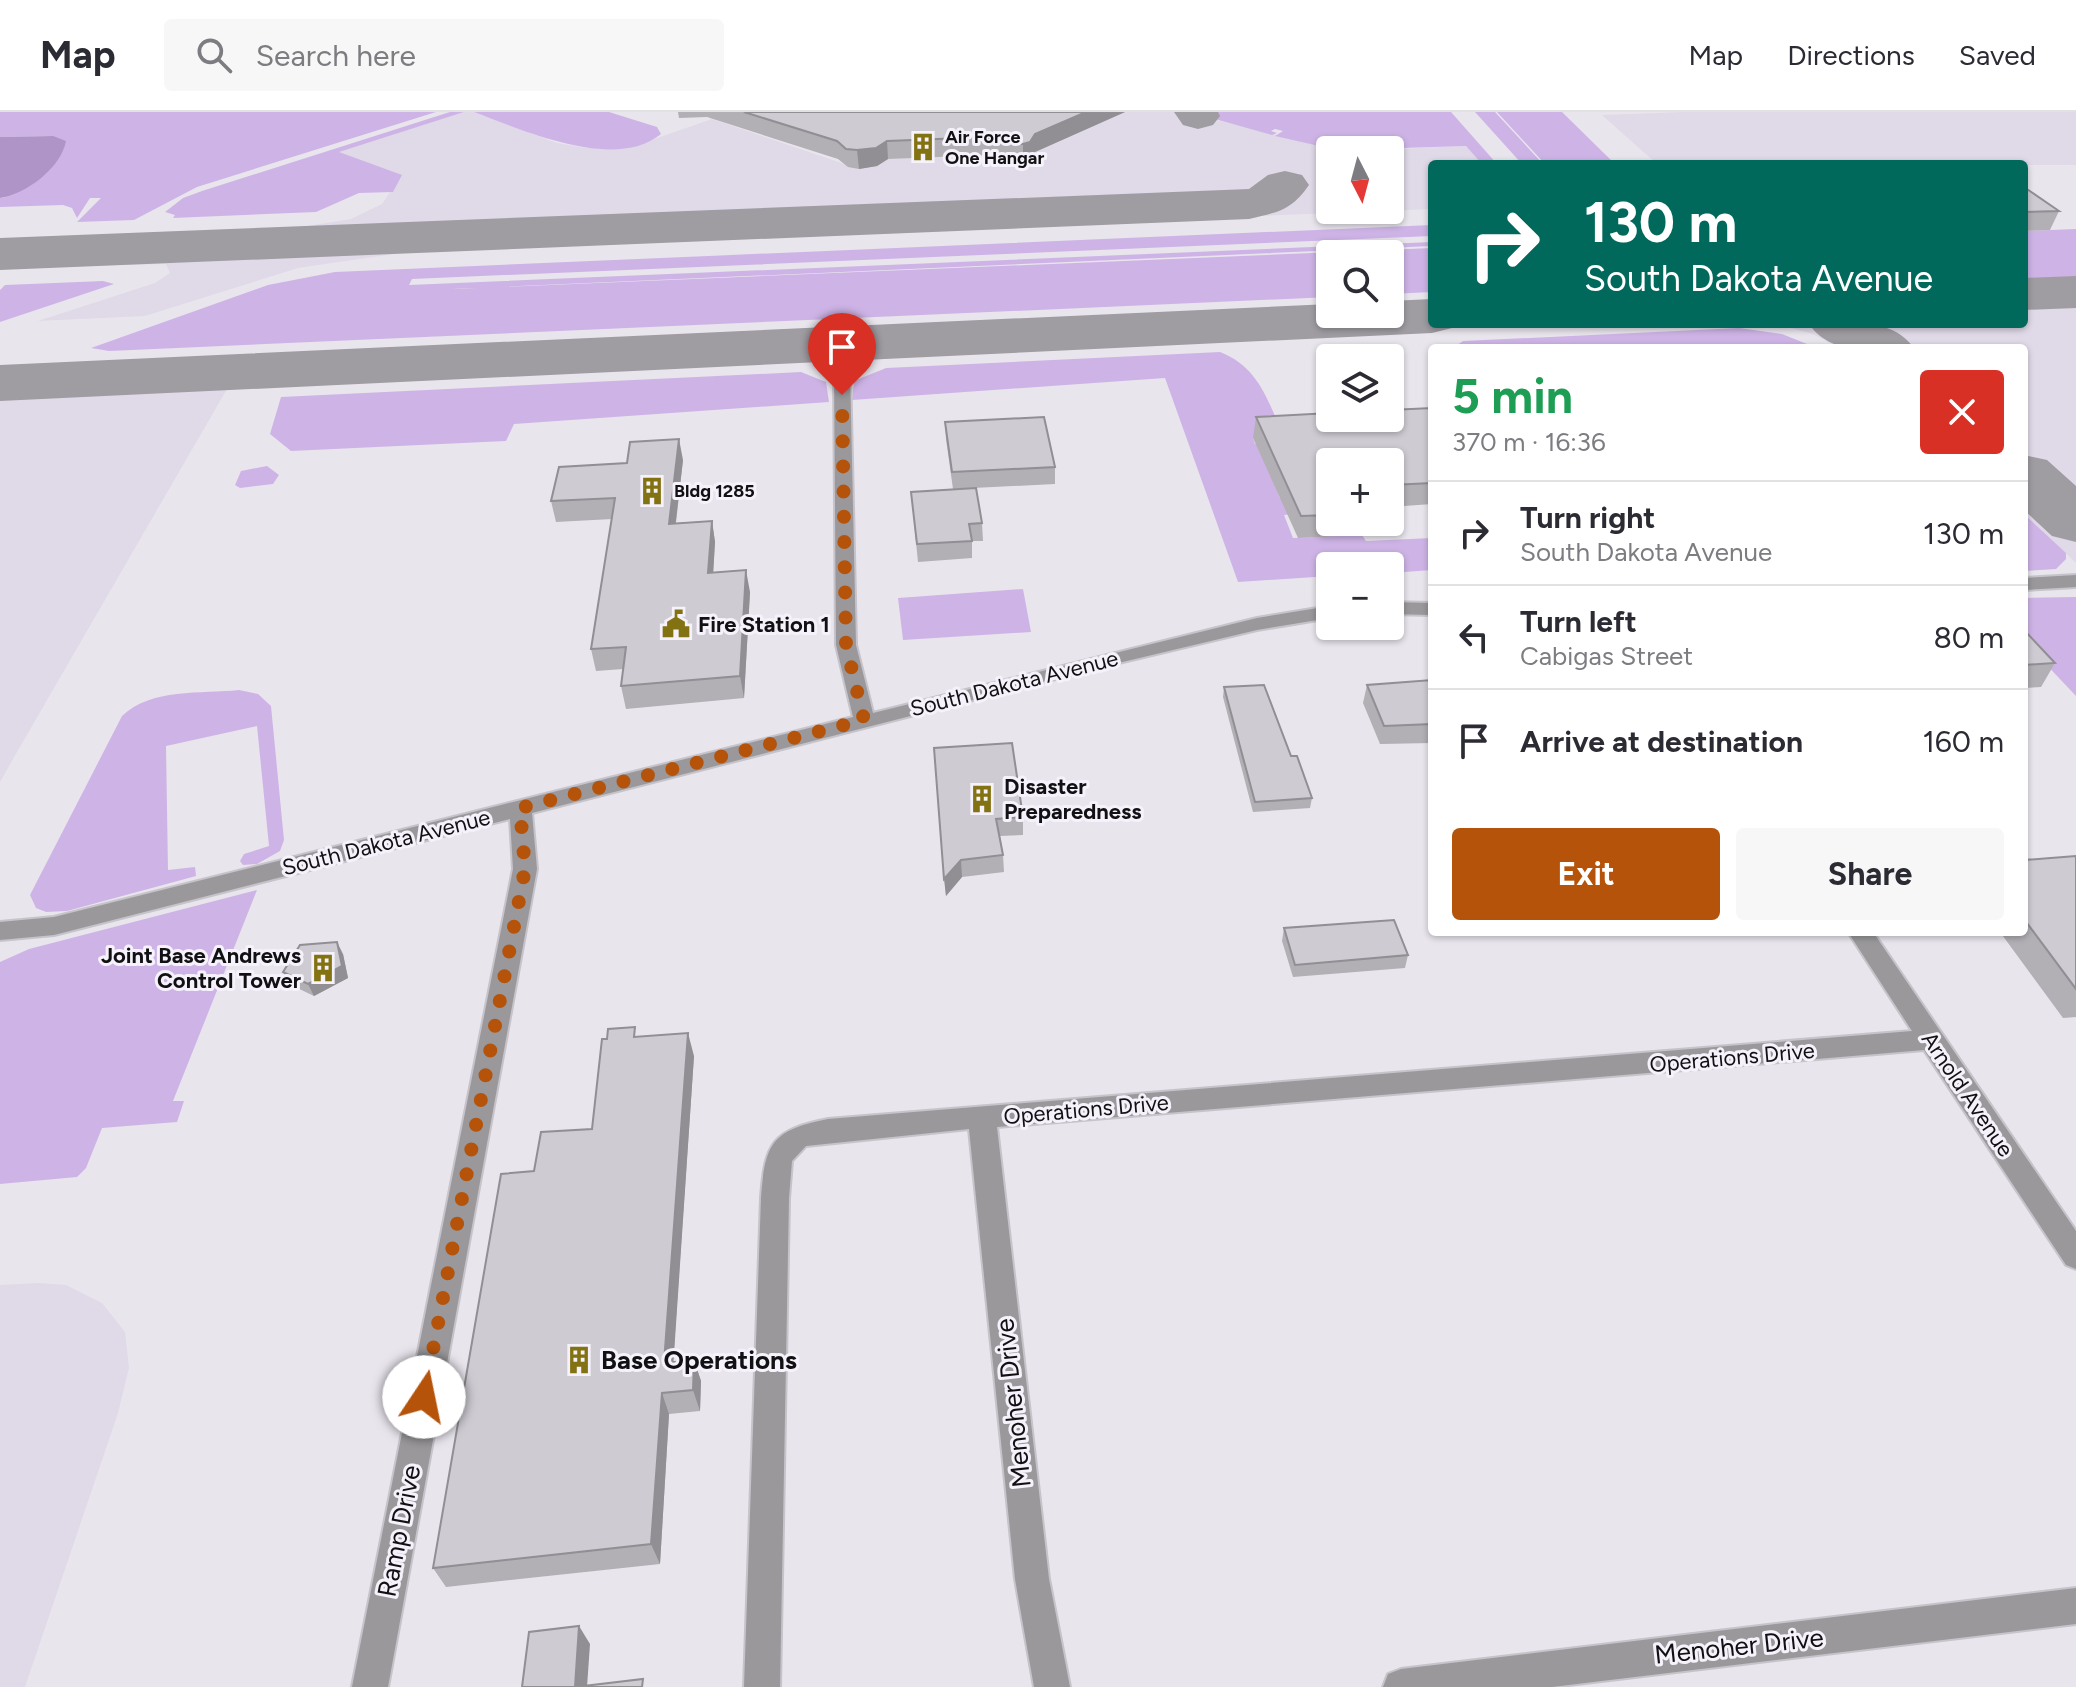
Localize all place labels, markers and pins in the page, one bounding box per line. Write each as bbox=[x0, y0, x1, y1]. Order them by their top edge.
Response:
place label: Air Force One Hangar bbox=[945, 126, 1044, 169]
building icon: Air Force One Hangar bbox=[908, 132, 938, 162]
pin bbox=[808, 313, 876, 395]
building icon: Bldg 1285 bbox=[637, 476, 667, 506]
place label: Bldg 1285 bbox=[674, 480, 755, 502]
public building icon: Fire Station 1 bbox=[661, 609, 691, 639]
place label: Fire Station 1 bbox=[698, 611, 830, 638]
place label: Disaster Preparedness bbox=[1004, 773, 1141, 825]
building icon: Disaster Preparedness bbox=[967, 784, 997, 814]
place label: Joint Base Andrews Control Tower bbox=[101, 942, 302, 994]
building icon: Joint Base Andrews Control Tower bbox=[308, 953, 338, 983]
place label: Base Operations bbox=[601, 1344, 797, 1376]
building icon: Base Operations bbox=[564, 1345, 594, 1375]

